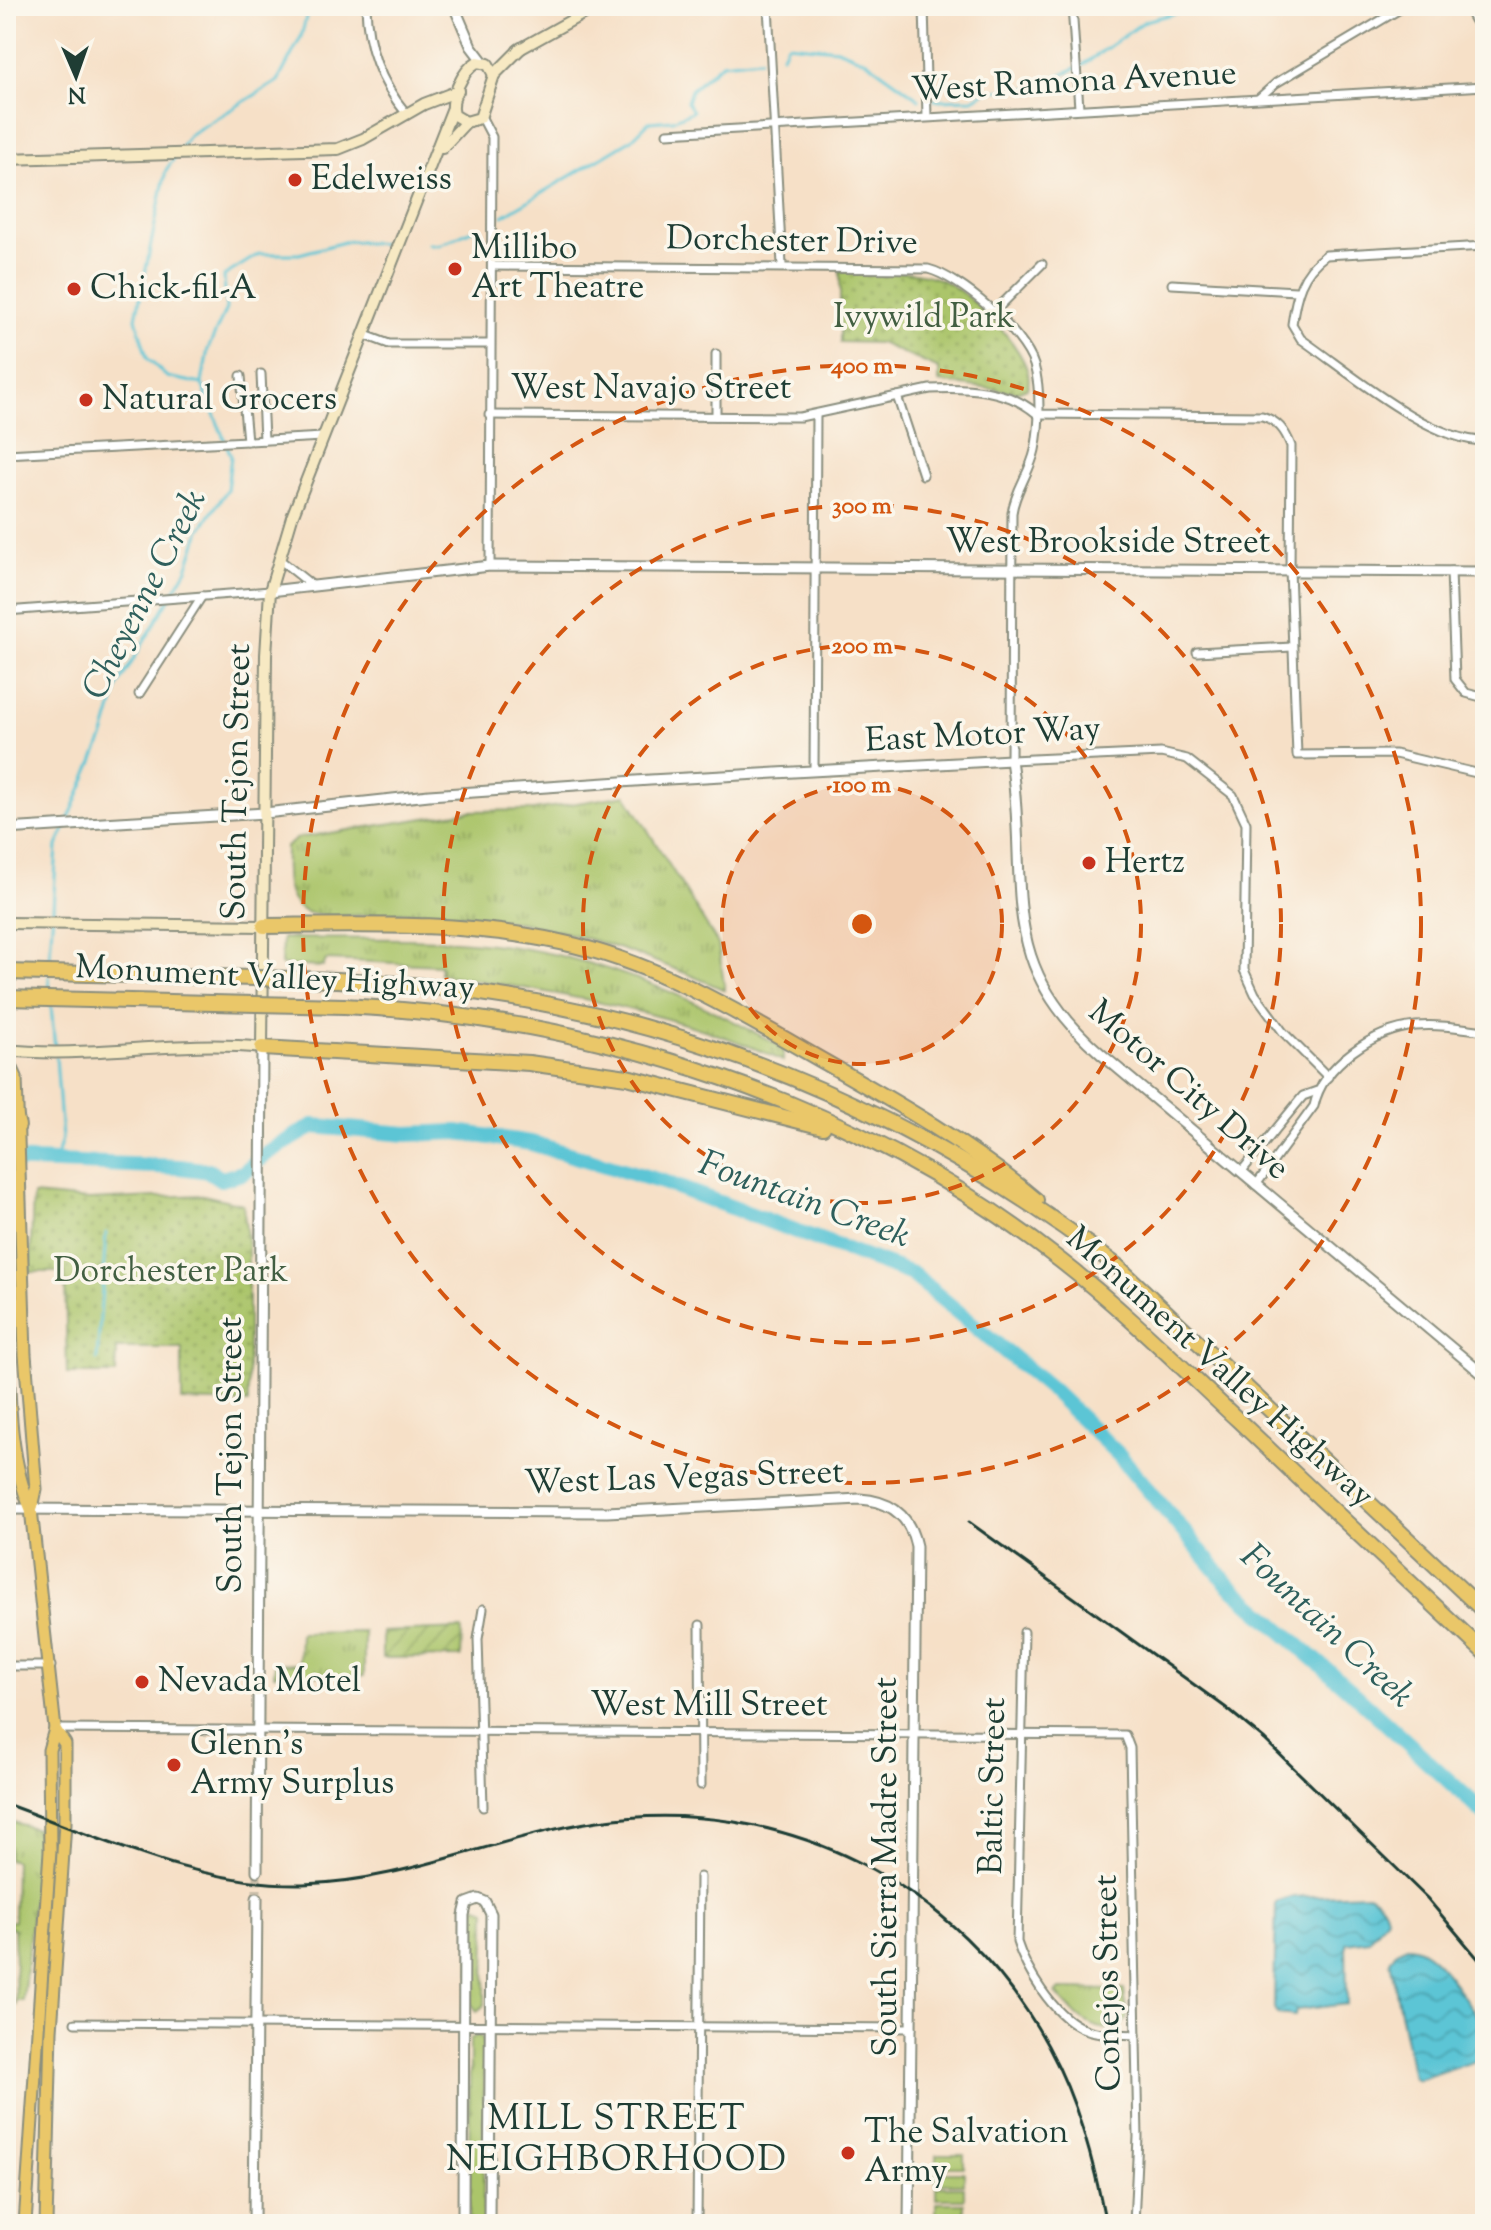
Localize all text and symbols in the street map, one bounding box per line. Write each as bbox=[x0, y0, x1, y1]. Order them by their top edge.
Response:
north arrow bbox=[36, 36, 116, 116]
street label: West Ramona Avenue bbox=[910, 50, 1238, 116]
text: N bbox=[67, 77, 86, 109]
place label: Edelweiss bbox=[311, 156, 452, 205]
marker: Edelweiss bbox=[286, 171, 304, 189]
street label: Dorchester Drive bbox=[666, 215, 918, 269]
place label: Millibo Art Theatre bbox=[471, 225, 644, 313]
marker: Millibo Art Theatre bbox=[446, 260, 464, 278]
place label: Chick-fil-A bbox=[90, 265, 257, 314]
marker: Chick-fil-A bbox=[65, 280, 83, 298]
park label: Ivywild Park bbox=[833, 294, 1015, 343]
text: 400 m bbox=[830, 350, 893, 384]
street label: West Navajo Street bbox=[511, 365, 792, 414]
place label: Natural Grocers bbox=[102, 376, 337, 425]
marker: Natural Grocers bbox=[77, 391, 95, 409]
water label: Cheyenne Creek bbox=[71, 481, 221, 709]
text: 300 m bbox=[832, 490, 892, 524]
street label: West Brookside Street bbox=[946, 519, 1271, 568]
text: 200 m bbox=[831, 630, 893, 664]
street label: South Tejon Street bbox=[211, 643, 265, 921]
street label: East Motor Way bbox=[864, 705, 1102, 767]
text: 100 m bbox=[833, 769, 891, 803]
place label: Hertz bbox=[1105, 839, 1185, 888]
marker: Hertz bbox=[1080, 854, 1098, 872]
centre of rings bbox=[848, 910, 876, 938]
street label: Monument Valley Highway bbox=[74, 944, 476, 1014]
street label: Motor City Drive bbox=[1076, 989, 1300, 1193]
water label: Fountain Creek bbox=[691, 1139, 917, 1263]
street label: Monument Valley Highway bbox=[1054, 1216, 1384, 1520]
park label: Dorchester Park bbox=[54, 1248, 288, 1297]
street label: South Tejon Street bbox=[208, 1316, 257, 1593]
street label: West Las Vegas Street bbox=[523, 1449, 845, 1509]
water label: Fountain Creek bbox=[1227, 1532, 1425, 1722]
place label: Nevada Motel bbox=[158, 1658, 361, 1707]
marker: Nevada Motel bbox=[133, 1673, 151, 1691]
street label: South Sierra Madre Street bbox=[863, 1677, 912, 2057]
street label: West Mill Street bbox=[590, 1682, 828, 1731]
street label: Baltic Street bbox=[968, 1696, 1020, 1875]
place label: Glenn's Army Surplus bbox=[190, 1721, 394, 1809]
marker: Glenn's Army Surplus bbox=[165, 1756, 183, 1774]
street label: Conejos Street bbox=[1083, 1874, 1135, 2092]
district label: MILL STREET NEIGHBORHOOD bbox=[446, 2094, 788, 2187]
place label: The Salvation Army bbox=[864, 2109, 1069, 2197]
marker: The Salvation Army bbox=[839, 2144, 857, 2162]

